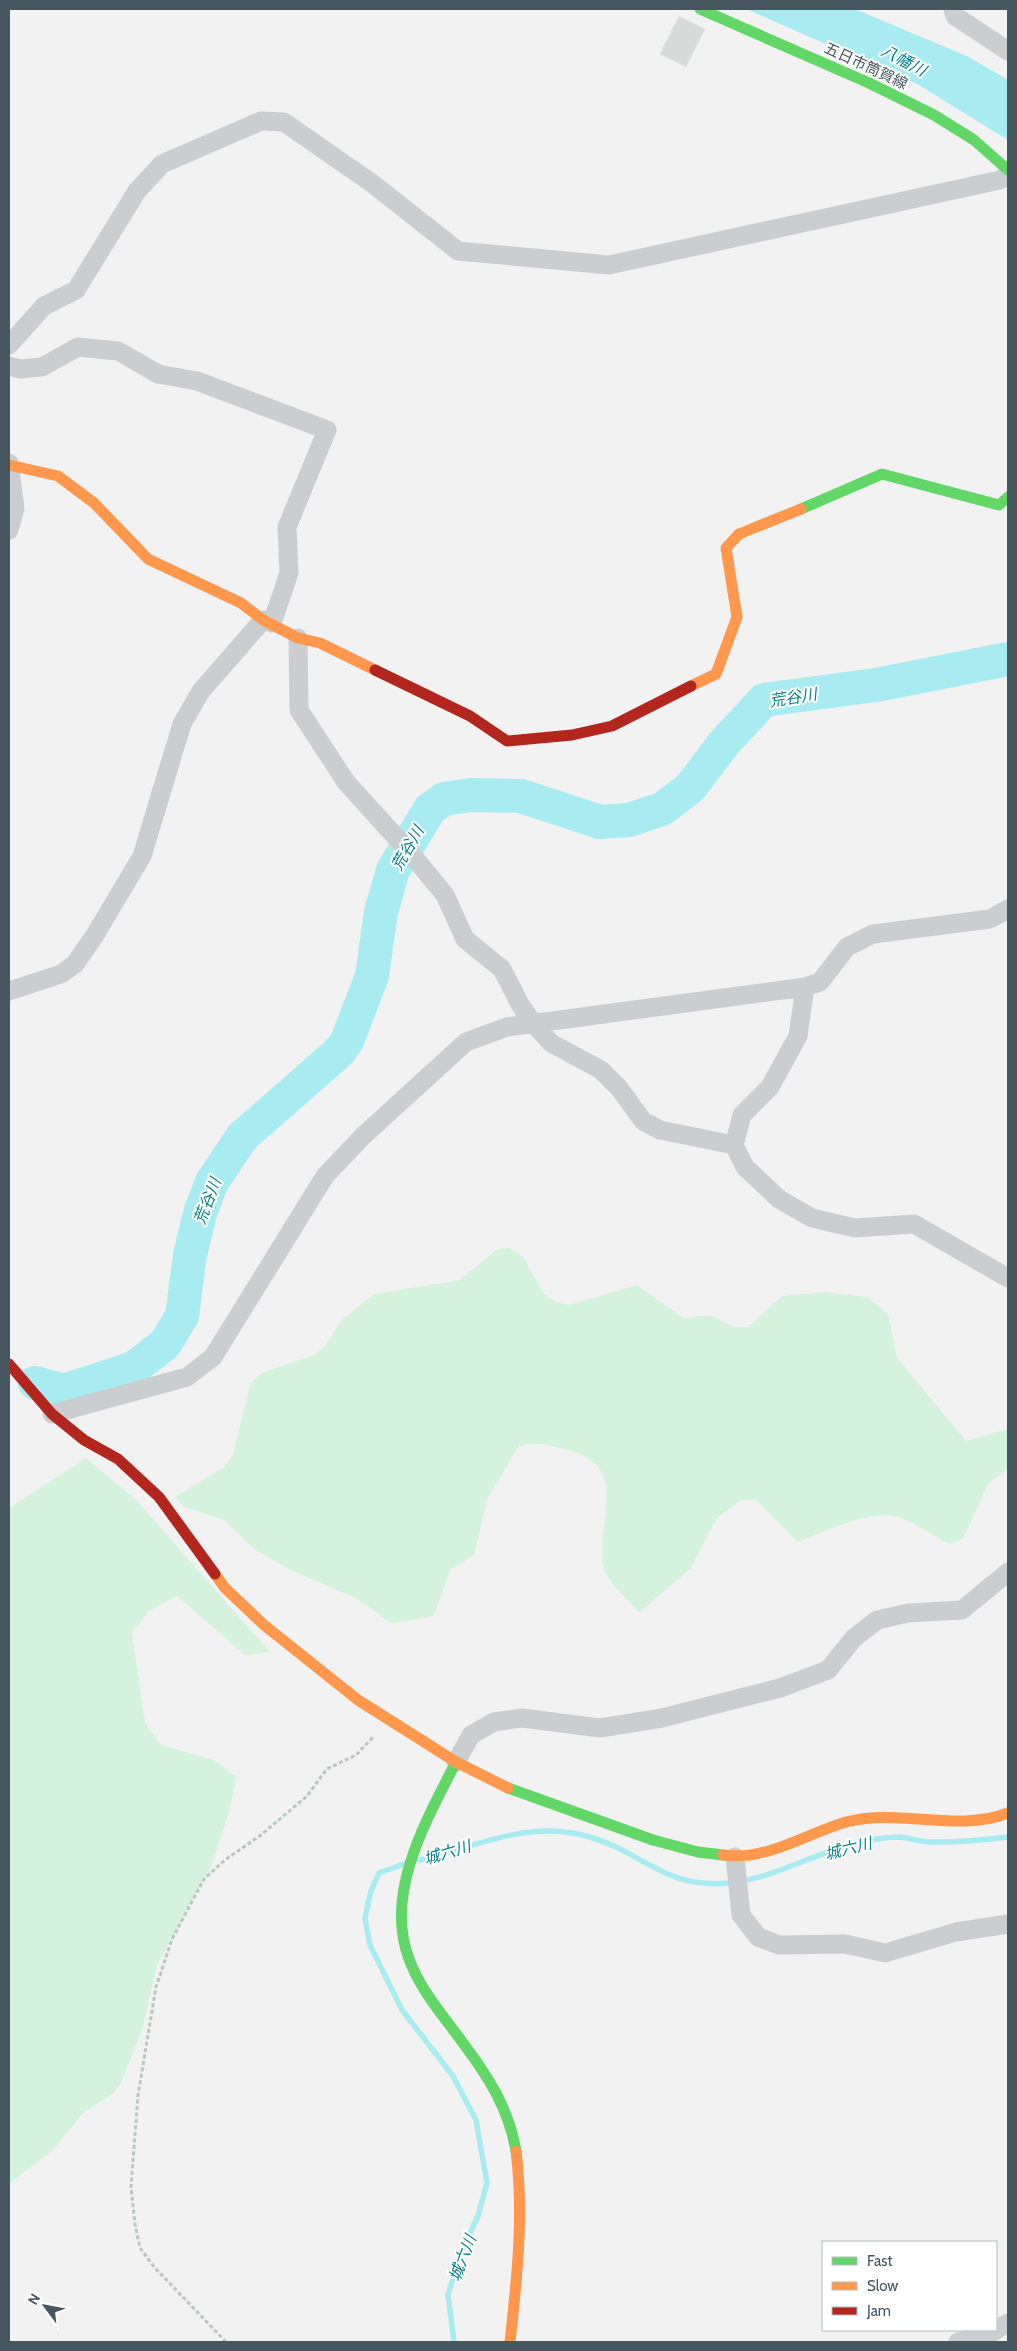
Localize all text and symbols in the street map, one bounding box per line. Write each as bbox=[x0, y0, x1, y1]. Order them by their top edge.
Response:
street label: 五日市筒賀線 bbox=[821, 39, 911, 93]
water label: 八幡川 bbox=[878, 41, 931, 81]
water label: 荒谷川 bbox=[768, 684, 820, 711]
water label: 荒谷川 bbox=[387, 821, 429, 874]
water label: 荒谷川 bbox=[190, 1174, 226, 1227]
water label: 城六川 bbox=[823, 1833, 876, 1864]
water label: 城六川 bbox=[421, 1836, 475, 1869]
water label: 城六川 bbox=[445, 2231, 481, 2284]
legend bbox=[822, 2241, 997, 2331]
text: Fast bbox=[867, 2252, 892, 2270]
text: Slow bbox=[867, 2277, 898, 2295]
north arrow bbox=[20, 2281, 70, 2331]
text: N bbox=[24, 2290, 44, 2308]
text: Jam bbox=[866, 2302, 891, 2320]

